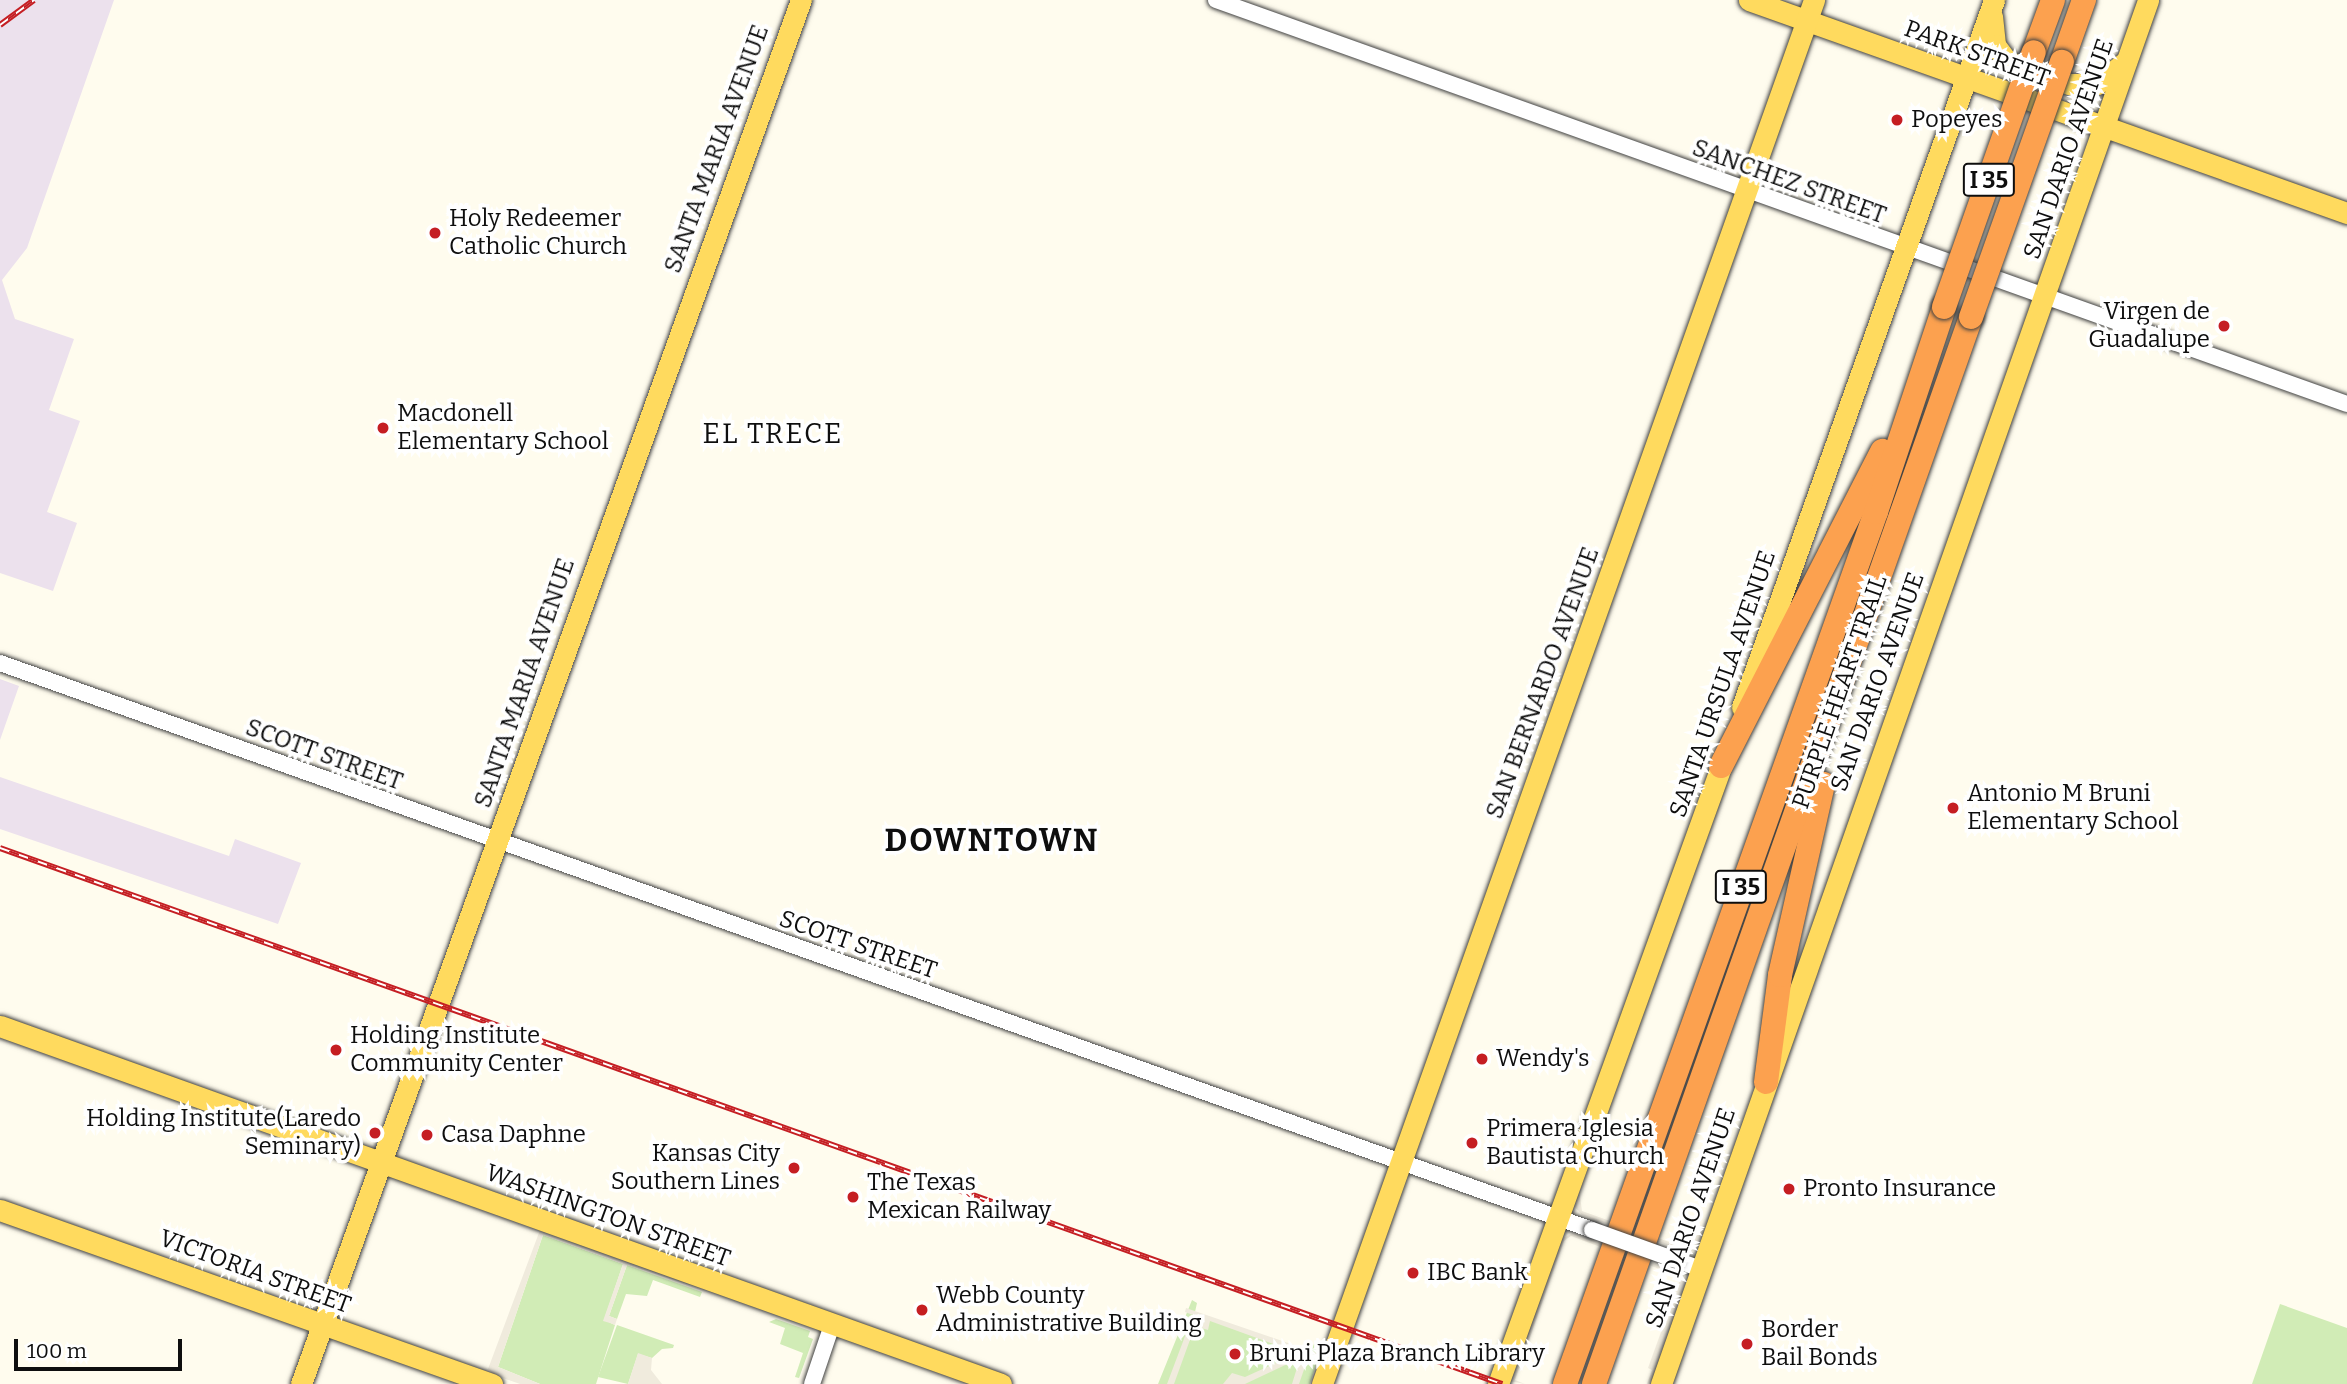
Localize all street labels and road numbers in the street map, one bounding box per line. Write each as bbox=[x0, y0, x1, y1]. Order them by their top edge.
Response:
street label: PARK STREET bbox=[1900, 14, 2054, 94]
street label: SANTA MARIA AVENUE bbox=[659, 21, 775, 277]
street label: SAN DARIO AVENUE bbox=[2018, 35, 2120, 263]
street label: SANCHEZ STREET bbox=[1688, 134, 1890, 230]
road number: I 35 bbox=[1963, 160, 2015, 200]
street label: SAN BERNARDO AVENUE bbox=[1480, 543, 1606, 823]
street label: SANTA URSULA AVENUE bbox=[1664, 547, 1782, 821]
street label: SANTA MARIA AVENUE bbox=[469, 555, 581, 811]
street label: SAN DARIO AVENUE bbox=[1825, 569, 1931, 795]
street label: PURPLE HEART TRAIL bbox=[1786, 571, 1894, 813]
street label: SCOTT STREET bbox=[242, 713, 406, 797]
road number: I 35 bbox=[1715, 867, 1767, 906]
street label: SCOTT STREET bbox=[775, 905, 941, 985]
street label: SAN DARIO AVENUE bbox=[1640, 1104, 1742, 1332]
street label: WASHINGTON STREET bbox=[482, 1158, 734, 1274]
street label: VICTORIA STREET bbox=[155, 1224, 355, 1320]

